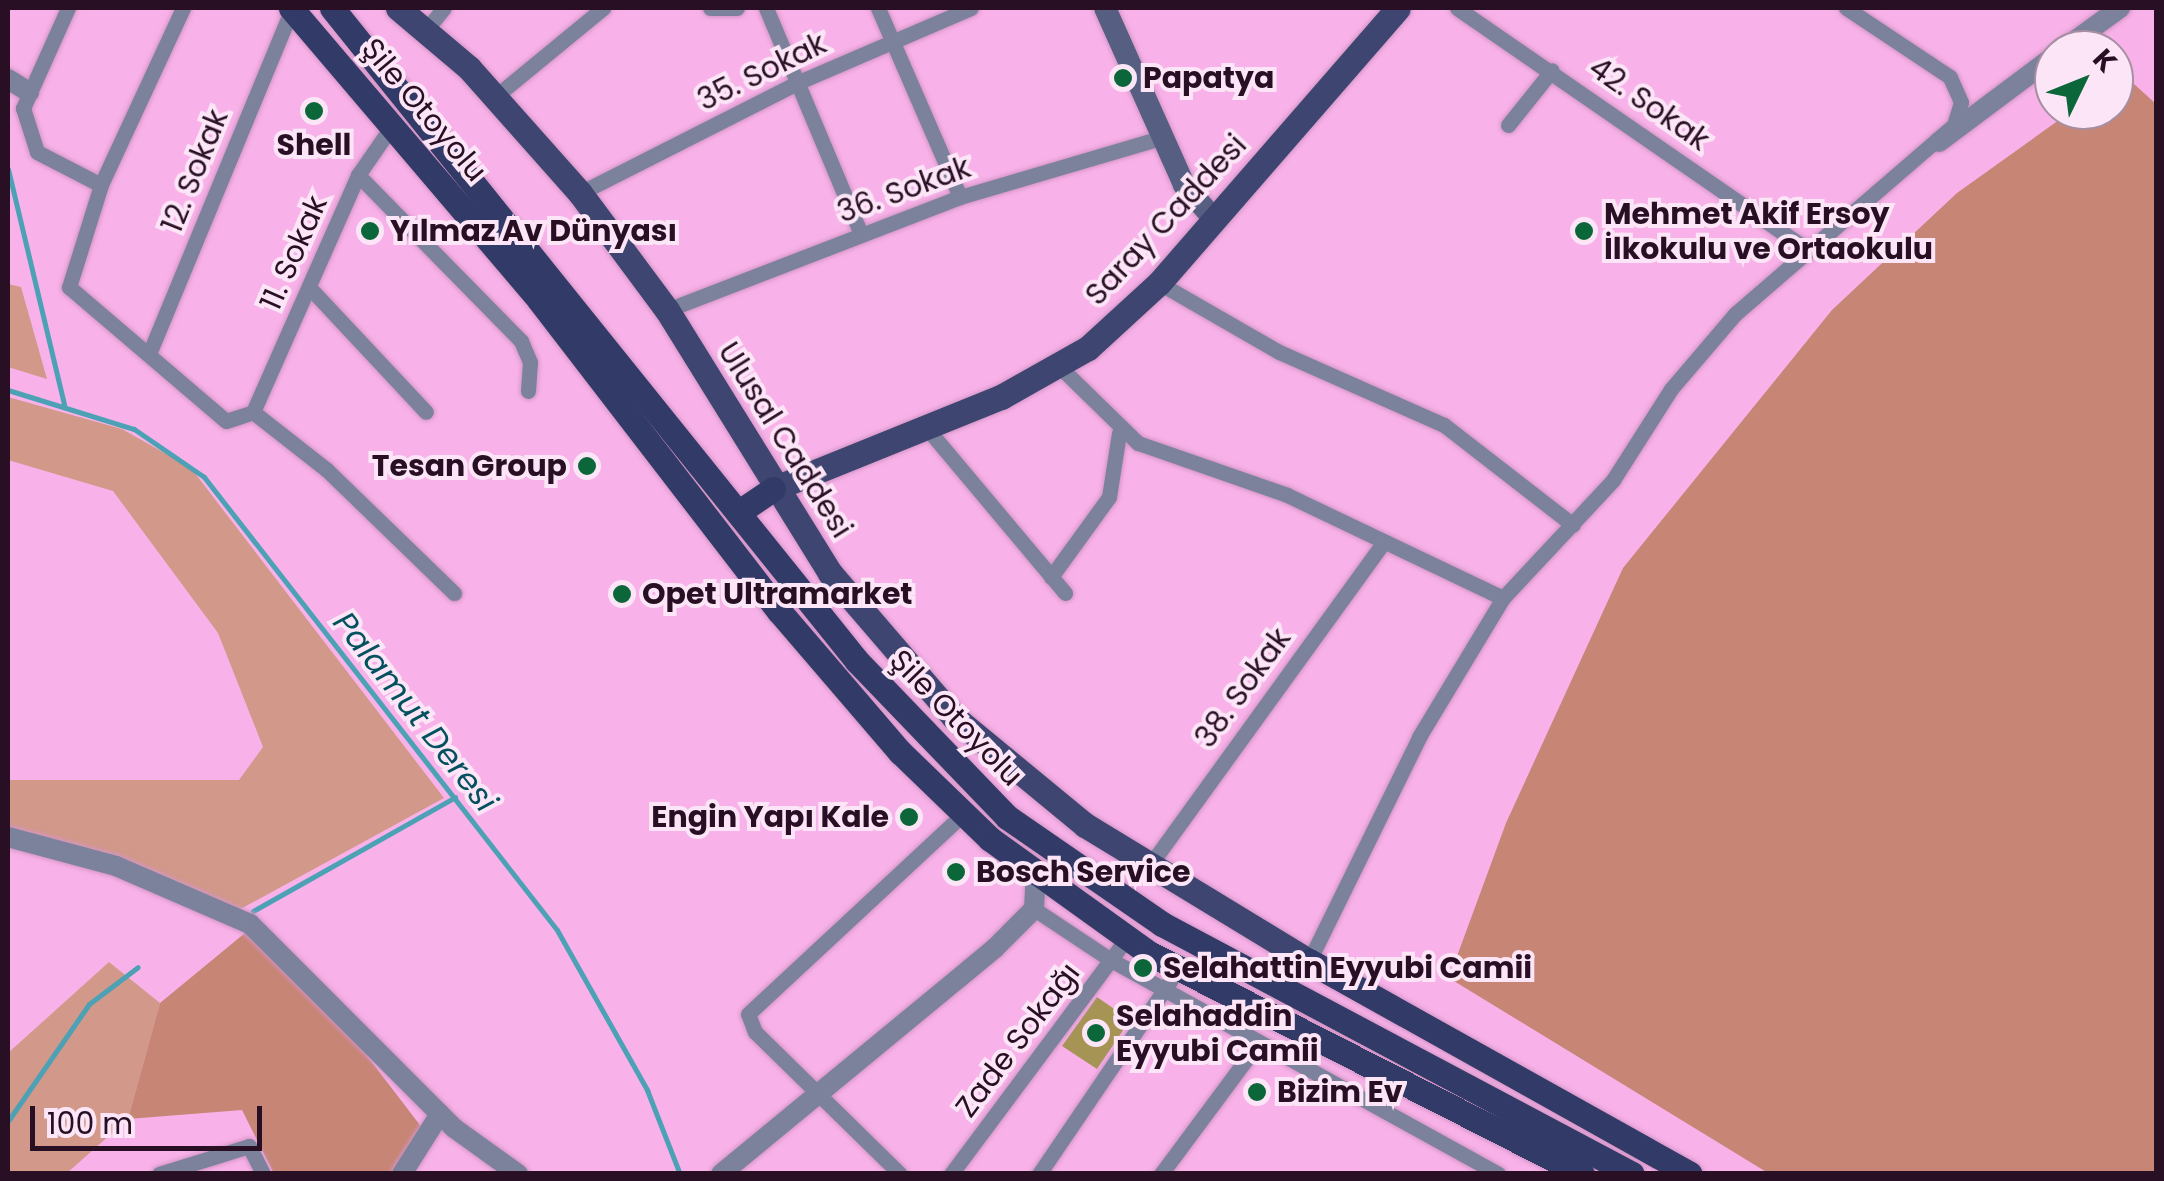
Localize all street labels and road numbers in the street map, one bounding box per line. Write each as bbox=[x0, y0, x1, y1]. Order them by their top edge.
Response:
street label: 35. Sokak bbox=[692, 25, 832, 119]
street label: Şile Otoyolu bbox=[354, 31, 494, 189]
street label: 42. Sokak bbox=[1582, 50, 1716, 158]
street label: 12. Sokak bbox=[154, 104, 236, 238]
street label: Saray Caddesi bbox=[1078, 127, 1254, 313]
street label: 36. Sokak bbox=[833, 149, 975, 231]
street label: 11. Sokak bbox=[253, 190, 335, 316]
street label: Ulusal Caddesi bbox=[710, 336, 860, 544]
street label: 38. Sokak bbox=[1188, 621, 1298, 755]
street label: Şile Otoyolu bbox=[882, 642, 1030, 794]
street label: Zade Sokağı bbox=[948, 956, 1088, 1124]

